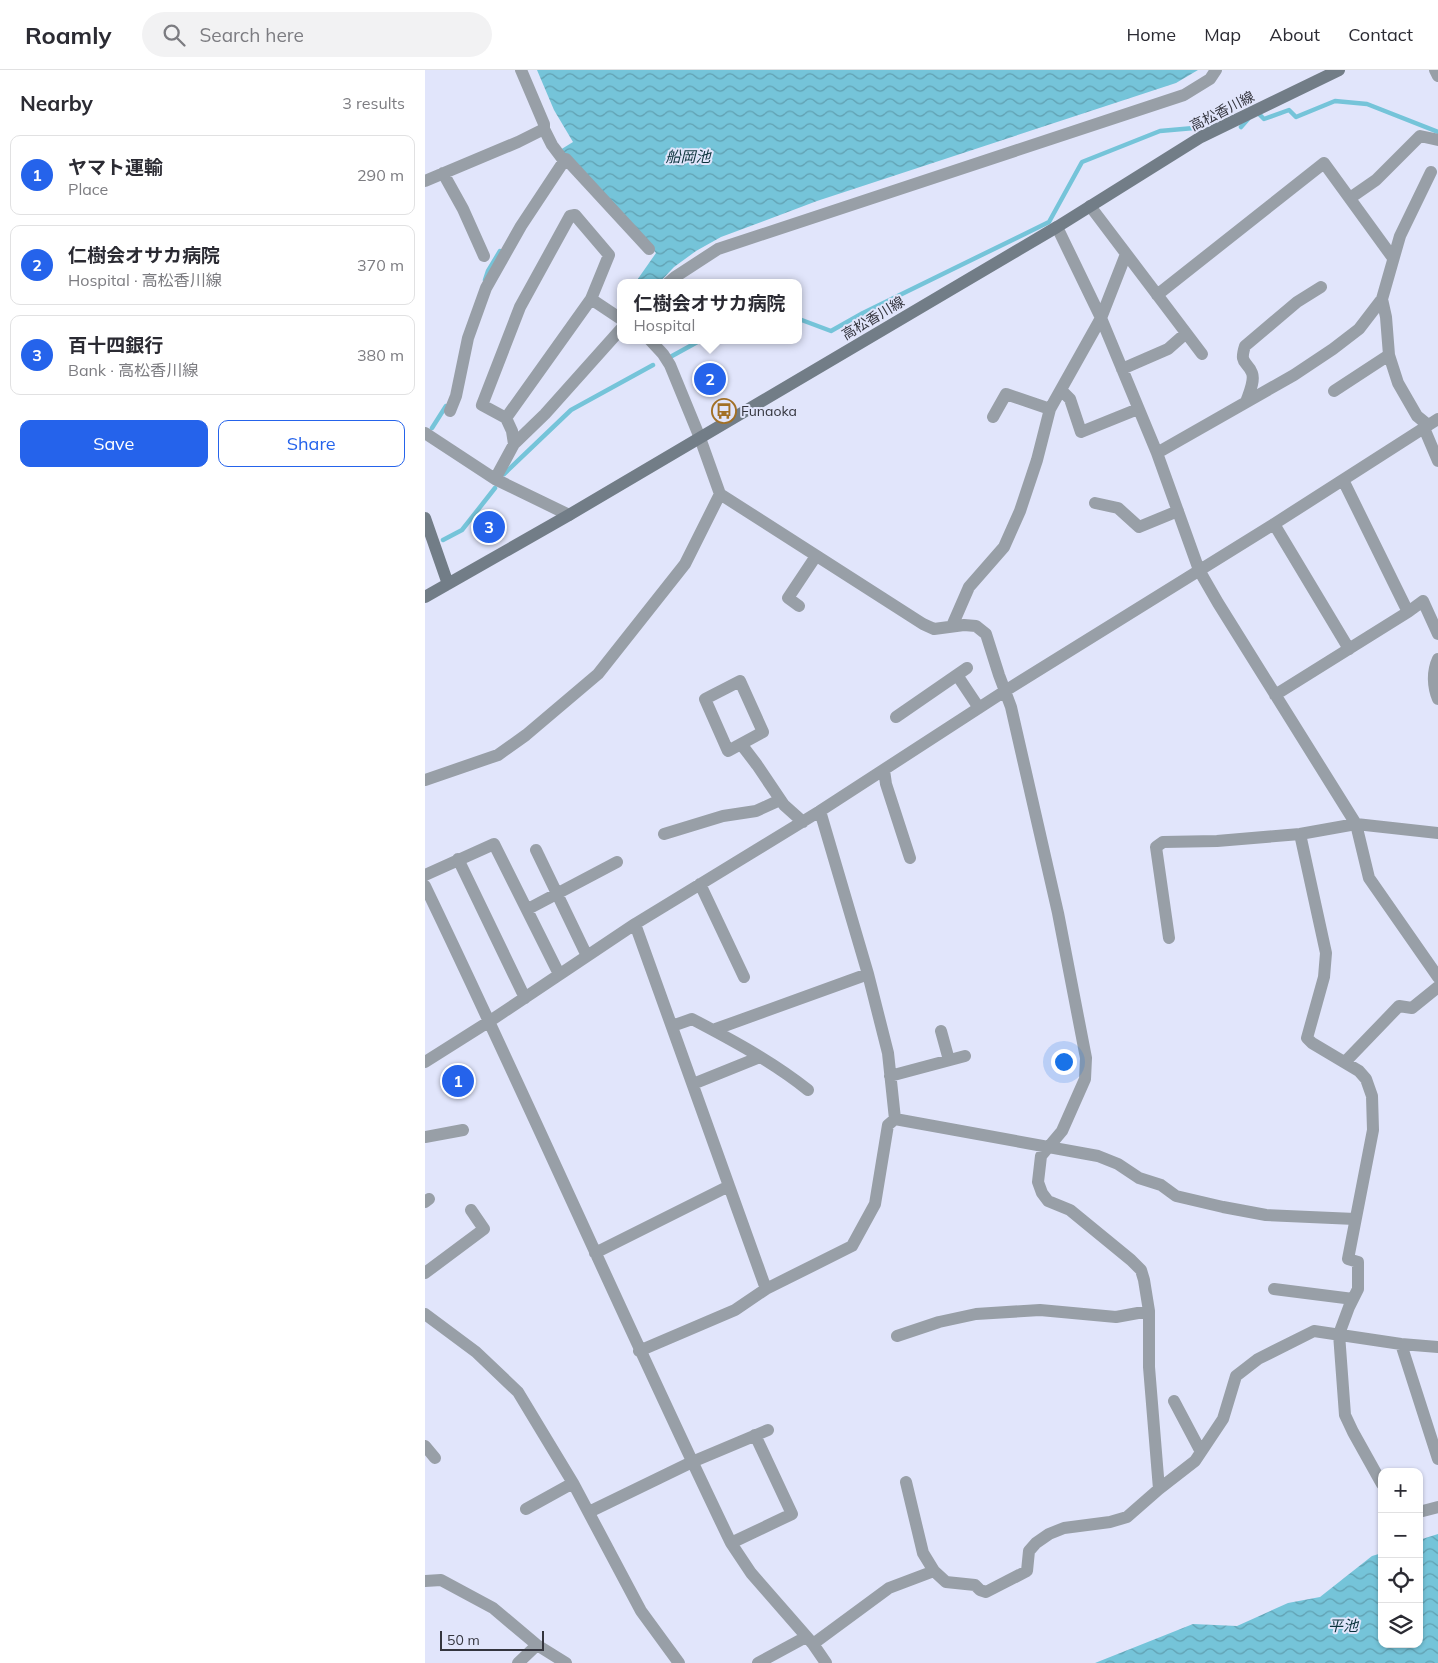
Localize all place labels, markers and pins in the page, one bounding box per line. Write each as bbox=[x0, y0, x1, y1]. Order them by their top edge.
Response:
pin: 2 bbox=[694, 360, 726, 398]
bus stop icon: Funaoka bbox=[711, 398, 737, 424]
place label: Funaoka bbox=[741, 402, 797, 420]
pin: 3 bbox=[473, 508, 505, 546]
pin: 1 bbox=[442, 1062, 474, 1100]

